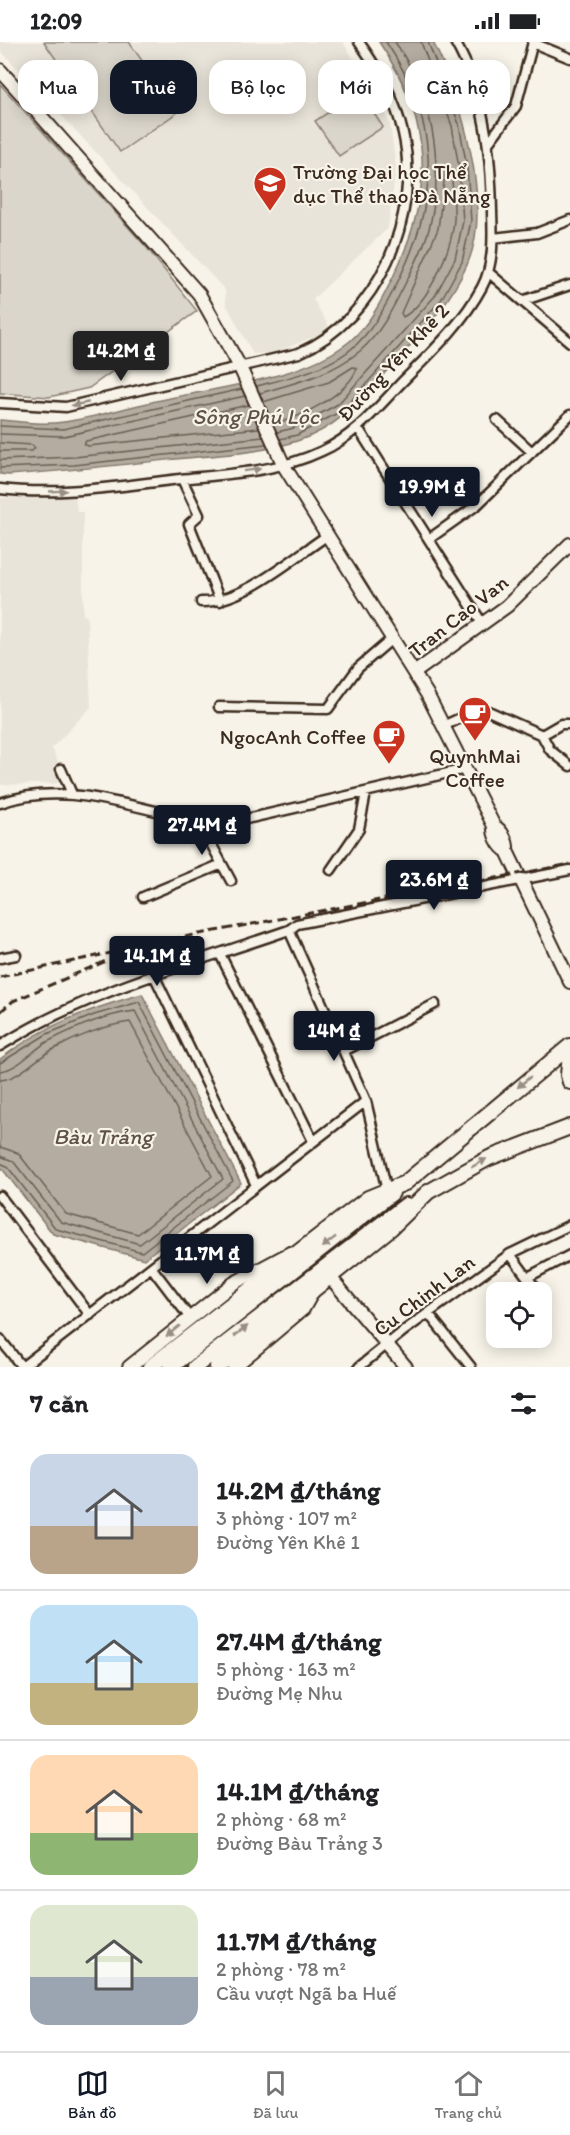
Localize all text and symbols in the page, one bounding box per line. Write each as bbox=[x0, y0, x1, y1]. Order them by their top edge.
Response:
text: 12:09 bbox=[30, 8, 82, 35]
chip: Mua bbox=[18, 60, 98, 114]
chip: Thuê bbox=[110, 60, 197, 114]
chip: Bộ lọc bbox=[209, 60, 306, 114]
chip: Mới bbox=[318, 60, 393, 114]
chip: Căn hộ bbox=[405, 60, 510, 114]
place label: Trường Đại học Thể dục Thể thao Đà Nẵng bbox=[293, 159, 491, 208]
school or university icon: Trường Đại học Thể dục Thể thao Đà Nẵng bbox=[252, 165, 288, 212]
street label: Đường Yên Khê 2 bbox=[332, 298, 454, 426]
pin: 14.2M ₫ bbox=[66, 331, 176, 382]
text: 14.2M ₫ bbox=[87, 338, 155, 362]
one-way arrow bbox=[70, 400, 89, 409]
water label: Sông Phú Lộc bbox=[193, 403, 320, 430]
one-way arrow bbox=[243, 466, 262, 475]
pin: 19.9M ₫ bbox=[377, 467, 487, 518]
text: 19.9M ₫ bbox=[399, 474, 465, 498]
one-way arrow bbox=[49, 486, 68, 495]
street label: Tran Cao Van bbox=[403, 569, 513, 663]
cafe icon: QuynhMai Coffee bbox=[457, 695, 493, 742]
cafe icon: NgocAnh Coffee bbox=[371, 718, 407, 765]
place label: NgocAnh Coffee bbox=[220, 724, 366, 749]
place label: QuynhMai Coffee bbox=[429, 743, 521, 792]
pin: 27.4M ₫ bbox=[147, 805, 257, 856]
text: 27.4M ₫ bbox=[168, 812, 236, 836]
pin: 23.6M ₫ bbox=[379, 860, 489, 911]
text: 23.6M ₫ bbox=[400, 867, 468, 891]
pin: 14.1M ₫ bbox=[102, 936, 212, 987]
text: 14.1M ₫ bbox=[123, 943, 191, 967]
pin: 14M ₫ bbox=[292, 1011, 376, 1062]
text: 14M ₫ bbox=[308, 1018, 360, 1042]
one-way arrow bbox=[516, 1076, 532, 1089]
water label: Bàu Trảng bbox=[54, 1123, 155, 1150]
one-way arrow bbox=[471, 1158, 488, 1168]
pin: 11.7M ₫ bbox=[152, 1234, 262, 1285]
one-way arrow bbox=[322, 1236, 337, 1248]
text: 11.7M ₫ bbox=[175, 1241, 239, 1265]
street label: Cu Chinh Lan bbox=[368, 1249, 480, 1341]
map controls bbox=[486, 1282, 552, 1348]
button: locate bbox=[486, 1282, 552, 1348]
one-way arrow bbox=[165, 1325, 181, 1338]
one-way arrow bbox=[234, 1325, 249, 1337]
text: 7 căn bbox=[30, 1387, 88, 1419]
icon: filters bbox=[507, 1387, 540, 1420]
text: 14.2M ₫/tháng bbox=[216, 1474, 380, 1506]
icon: home bbox=[78, 1478, 150, 1550]
text: 3 phòng · 107 m² bbox=[216, 1506, 357, 1530]
text: Đường Yên Khê 1 bbox=[216, 1530, 360, 1554]
text: 27.4M ₫/tháng bbox=[216, 1625, 381, 1657]
icon: home bbox=[78, 1629, 150, 1701]
text: 5 phòng · 163 m² bbox=[216, 1657, 356, 1681]
text: Đường Mẹ Nhu bbox=[216, 1681, 343, 1705]
text: 14.1M ₫/tháng bbox=[216, 1775, 379, 1807]
icon: home bbox=[78, 1779, 150, 1851]
text: 2 phòng · 68 m² bbox=[216, 1807, 347, 1831]
text: Đường Bàu Trảng 3 bbox=[216, 1831, 383, 1855]
text: 11.7M ₫/tháng bbox=[216, 1925, 376, 1957]
icon: home bbox=[78, 1929, 150, 2001]
text: 2 phòng · 78 m² bbox=[216, 1957, 346, 1981]
text: Cầu vượt Ngã ba Huế bbox=[216, 1981, 396, 2005]
tab: Bản đồ bbox=[68, 2067, 116, 2122]
tab: Đã lưu bbox=[253, 2067, 298, 2122]
tab: Trang chủ bbox=[434, 2067, 502, 2122]

